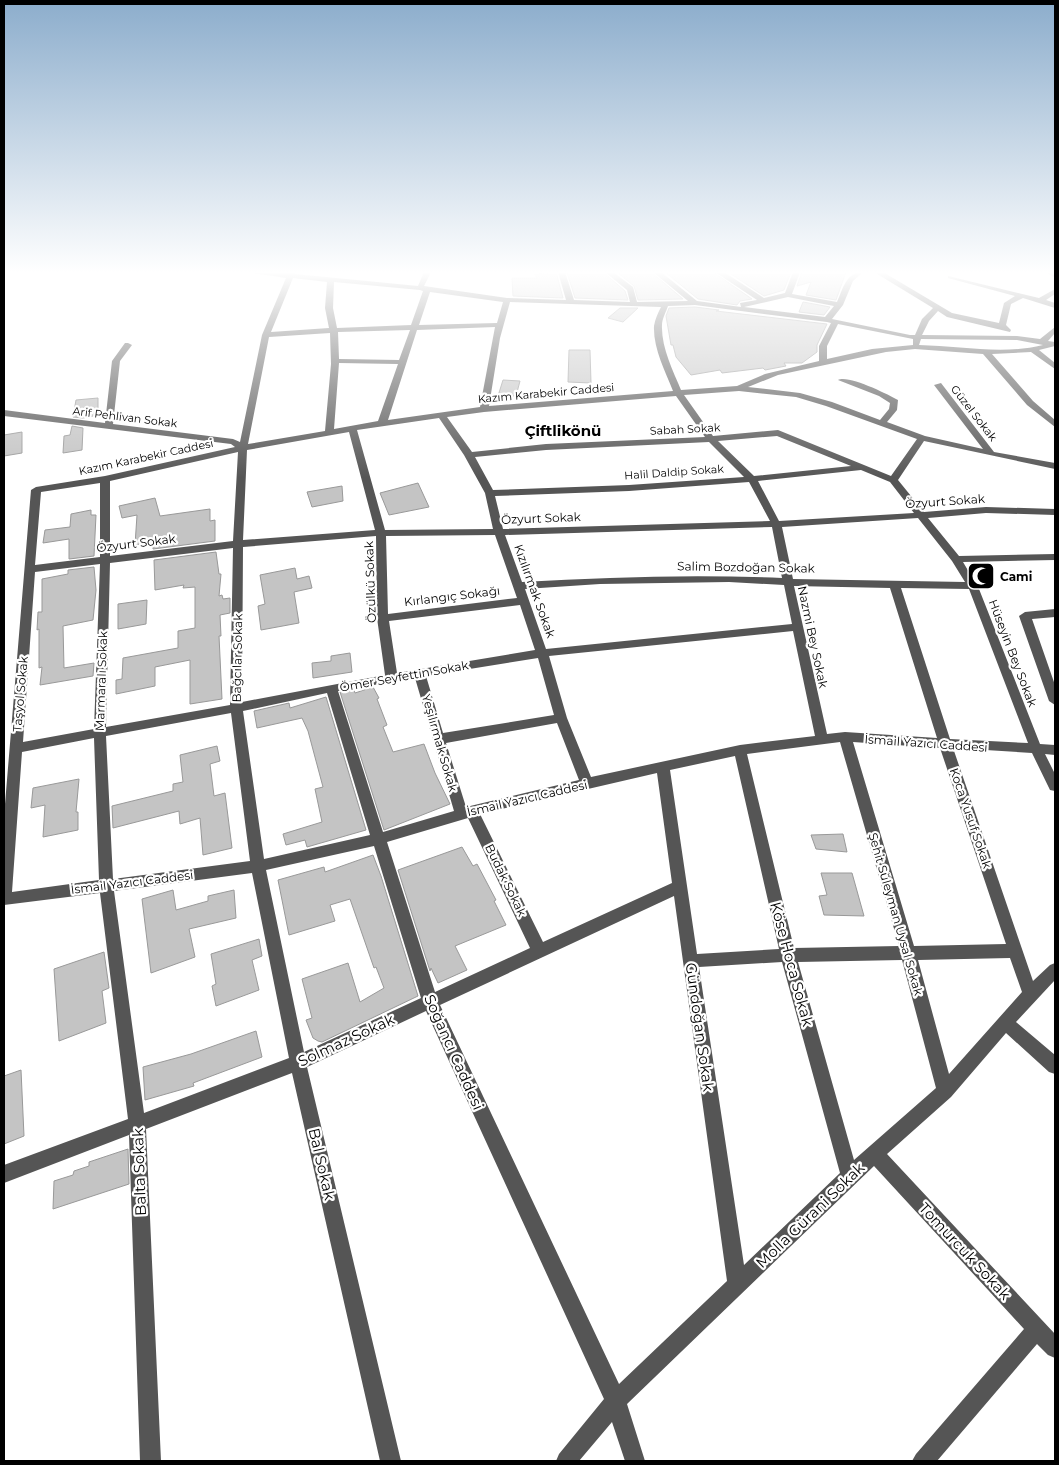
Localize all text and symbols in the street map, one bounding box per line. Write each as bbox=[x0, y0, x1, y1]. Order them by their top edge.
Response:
street label: Kazım Karabekir Caddesi bbox=[477, 380, 615, 406]
street label: Güzel Sokak bbox=[948, 382, 1000, 444]
street label: Arif Pehlivan Sokak bbox=[72, 404, 179, 430]
street label: Sabah Sokak bbox=[649, 420, 721, 438]
district label: Çiftlikönü bbox=[525, 421, 601, 440]
street label: Kazım Karabekir Caddesi bbox=[78, 436, 214, 478]
street label: Halil Daldip Sokak bbox=[624, 462, 725, 482]
street label: Özyurt Sokak bbox=[905, 491, 986, 511]
street label: Özyurt Sokak bbox=[501, 509, 582, 527]
street label: Özyurt Sokak bbox=[95, 531, 177, 555]
street label: Özülkü Sokak bbox=[361, 540, 379, 623]
street label: Kızılırmak Sokak bbox=[511, 542, 559, 641]
street label: Salim Bozdoğan Sokak bbox=[677, 558, 816, 576]
mosque icon: Cami bbox=[966, 561, 996, 591]
place label: Cami bbox=[1000, 569, 1032, 584]
street label: Kırlangıç Sokağı bbox=[403, 583, 501, 609]
street label: Nazmi Bey Sokak bbox=[795, 585, 831, 690]
street label: Hüseyin Bey Sokak bbox=[986, 597, 1041, 710]
street label: Bağcılar Sokak bbox=[229, 613, 245, 703]
street label: Marmaralı Sokak bbox=[92, 630, 110, 731]
street label: Taşyol Sokak bbox=[9, 655, 31, 732]
street label: Ömer Seyfettin Sokak bbox=[338, 657, 470, 695]
street label: Yeşilırmak Sokak bbox=[419, 693, 461, 794]
street label: İsmail Yazıcı Caddesi bbox=[864, 731, 988, 755]
street label: Koca Yusuf Sokak bbox=[947, 766, 996, 871]
street label: İsmail Yazıcı Caddesi bbox=[465, 777, 589, 819]
street label: Şehit Süleyman Uysal Sokak bbox=[866, 831, 927, 998]
street label: Budak Sokak bbox=[482, 841, 530, 919]
street label: İsmail Yazıcı Caddesi bbox=[70, 867, 194, 897]
street label: Köse Hoca Sokak bbox=[766, 900, 818, 1028]
street label: Gündoğan Sokak bbox=[682, 961, 718, 1093]
street label: Soğancı Caddesi bbox=[420, 991, 488, 1113]
street label: Solmaz Sokak bbox=[295, 1009, 397, 1071]
street label: Bal Sokak bbox=[304, 1126, 340, 1202]
street label: Balta Sokak bbox=[128, 1128, 150, 1216]
street label: Molla Gürani Sokak bbox=[752, 1158, 868, 1272]
street label: Tomurcuk Sokak bbox=[915, 1199, 1015, 1303]

